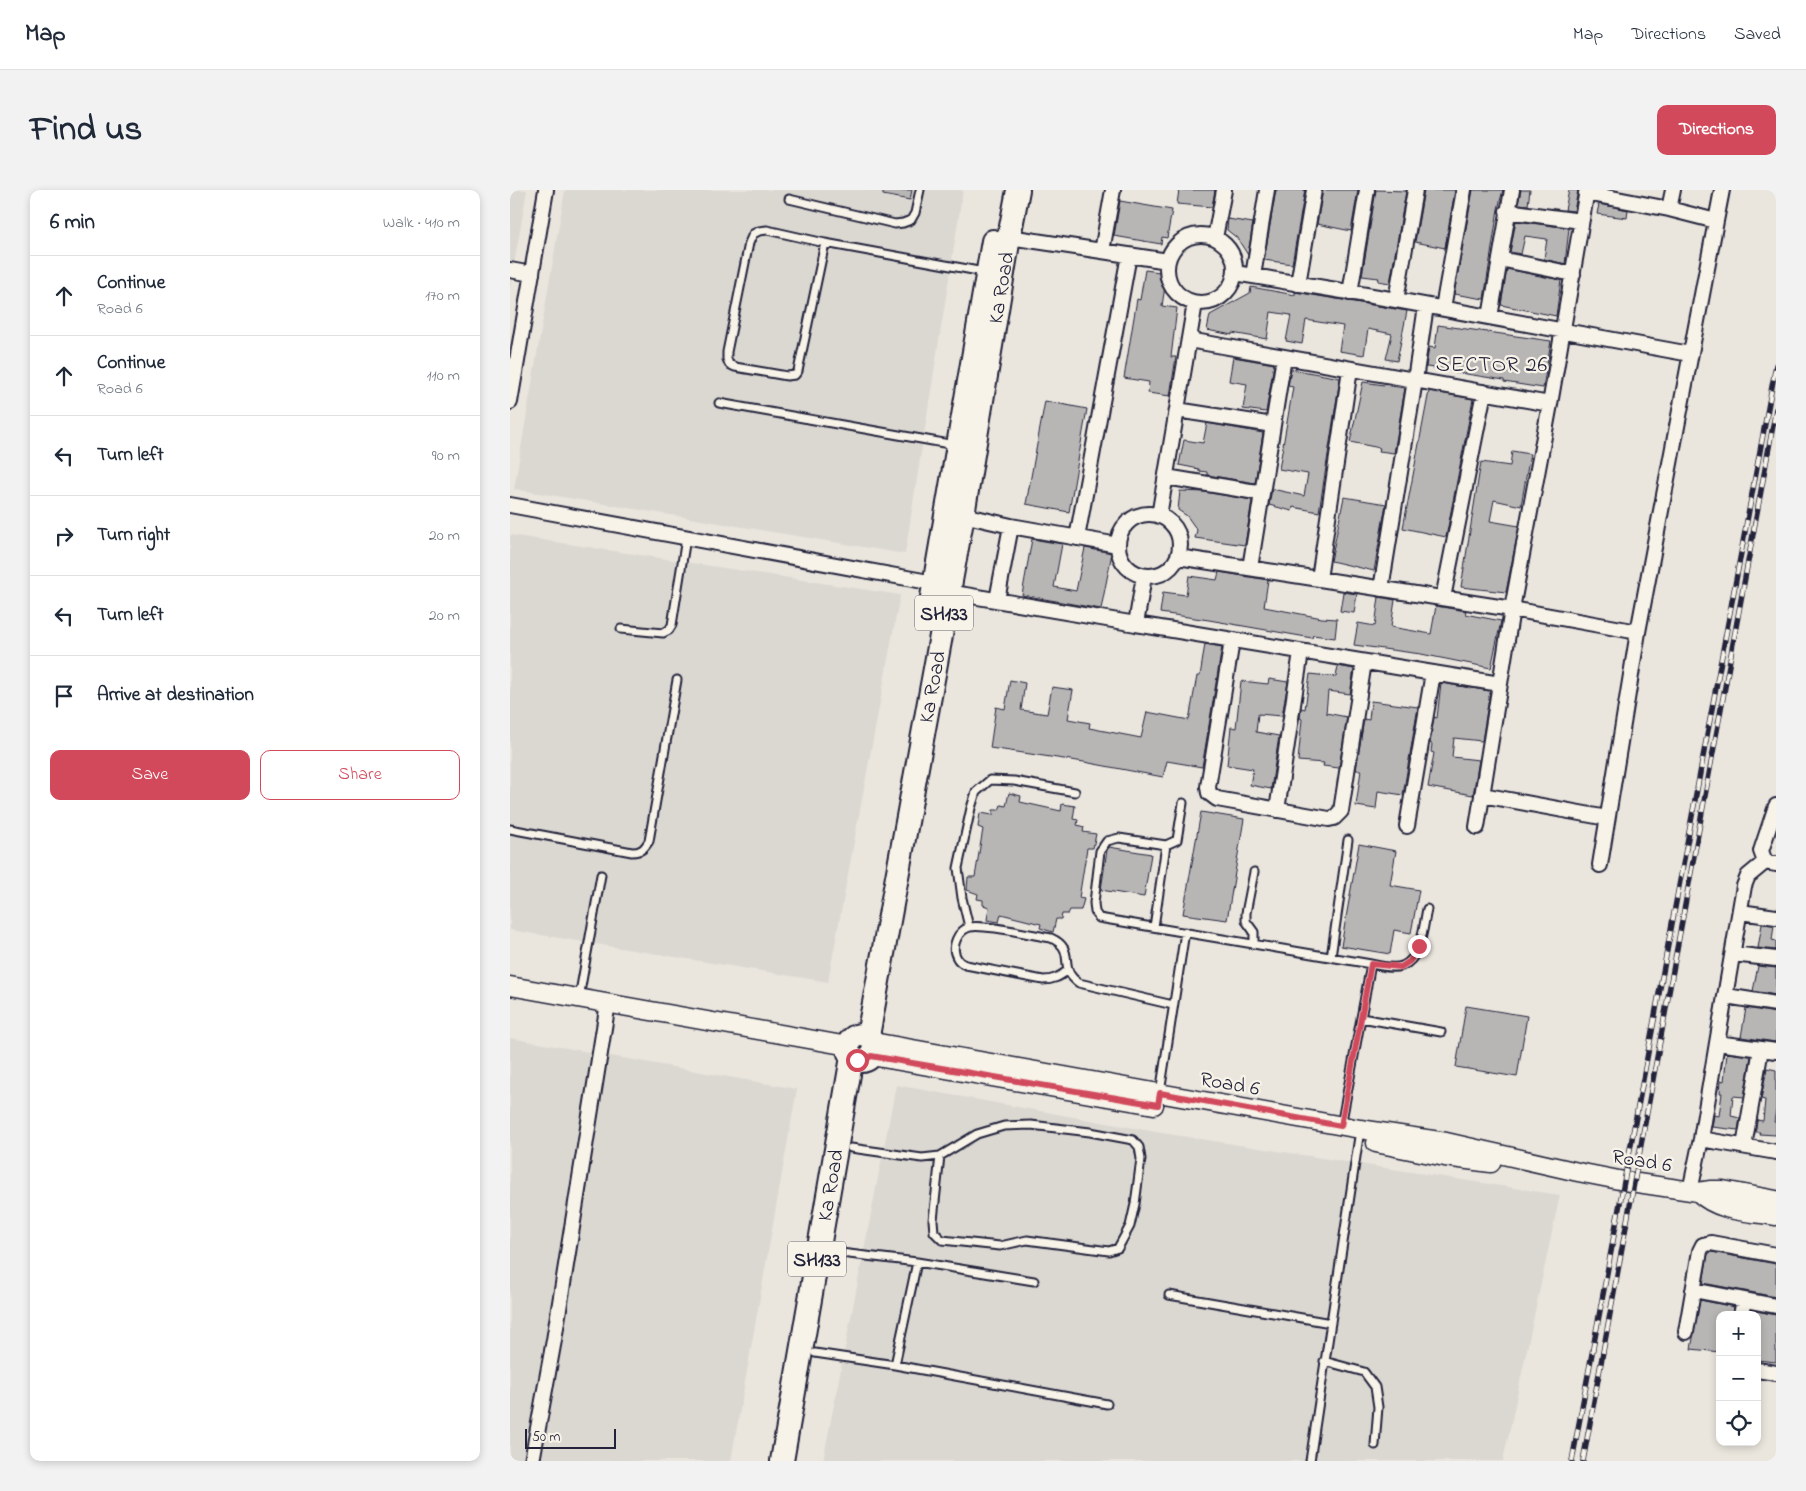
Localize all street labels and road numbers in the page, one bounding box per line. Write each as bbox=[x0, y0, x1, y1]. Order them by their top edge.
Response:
street label: Ka Road bbox=[982, 250, 1023, 326]
road number: SH133 bbox=[915, 596, 973, 630]
street label: Ka Road bbox=[912, 649, 955, 725]
street label: Road 6 bbox=[1197, 1065, 1262, 1105]
street label: Road 6 bbox=[1610, 1142, 1674, 1181]
street label: Ka Road bbox=[811, 1147, 853, 1224]
road number: SH133 bbox=[788, 1242, 846, 1276]

